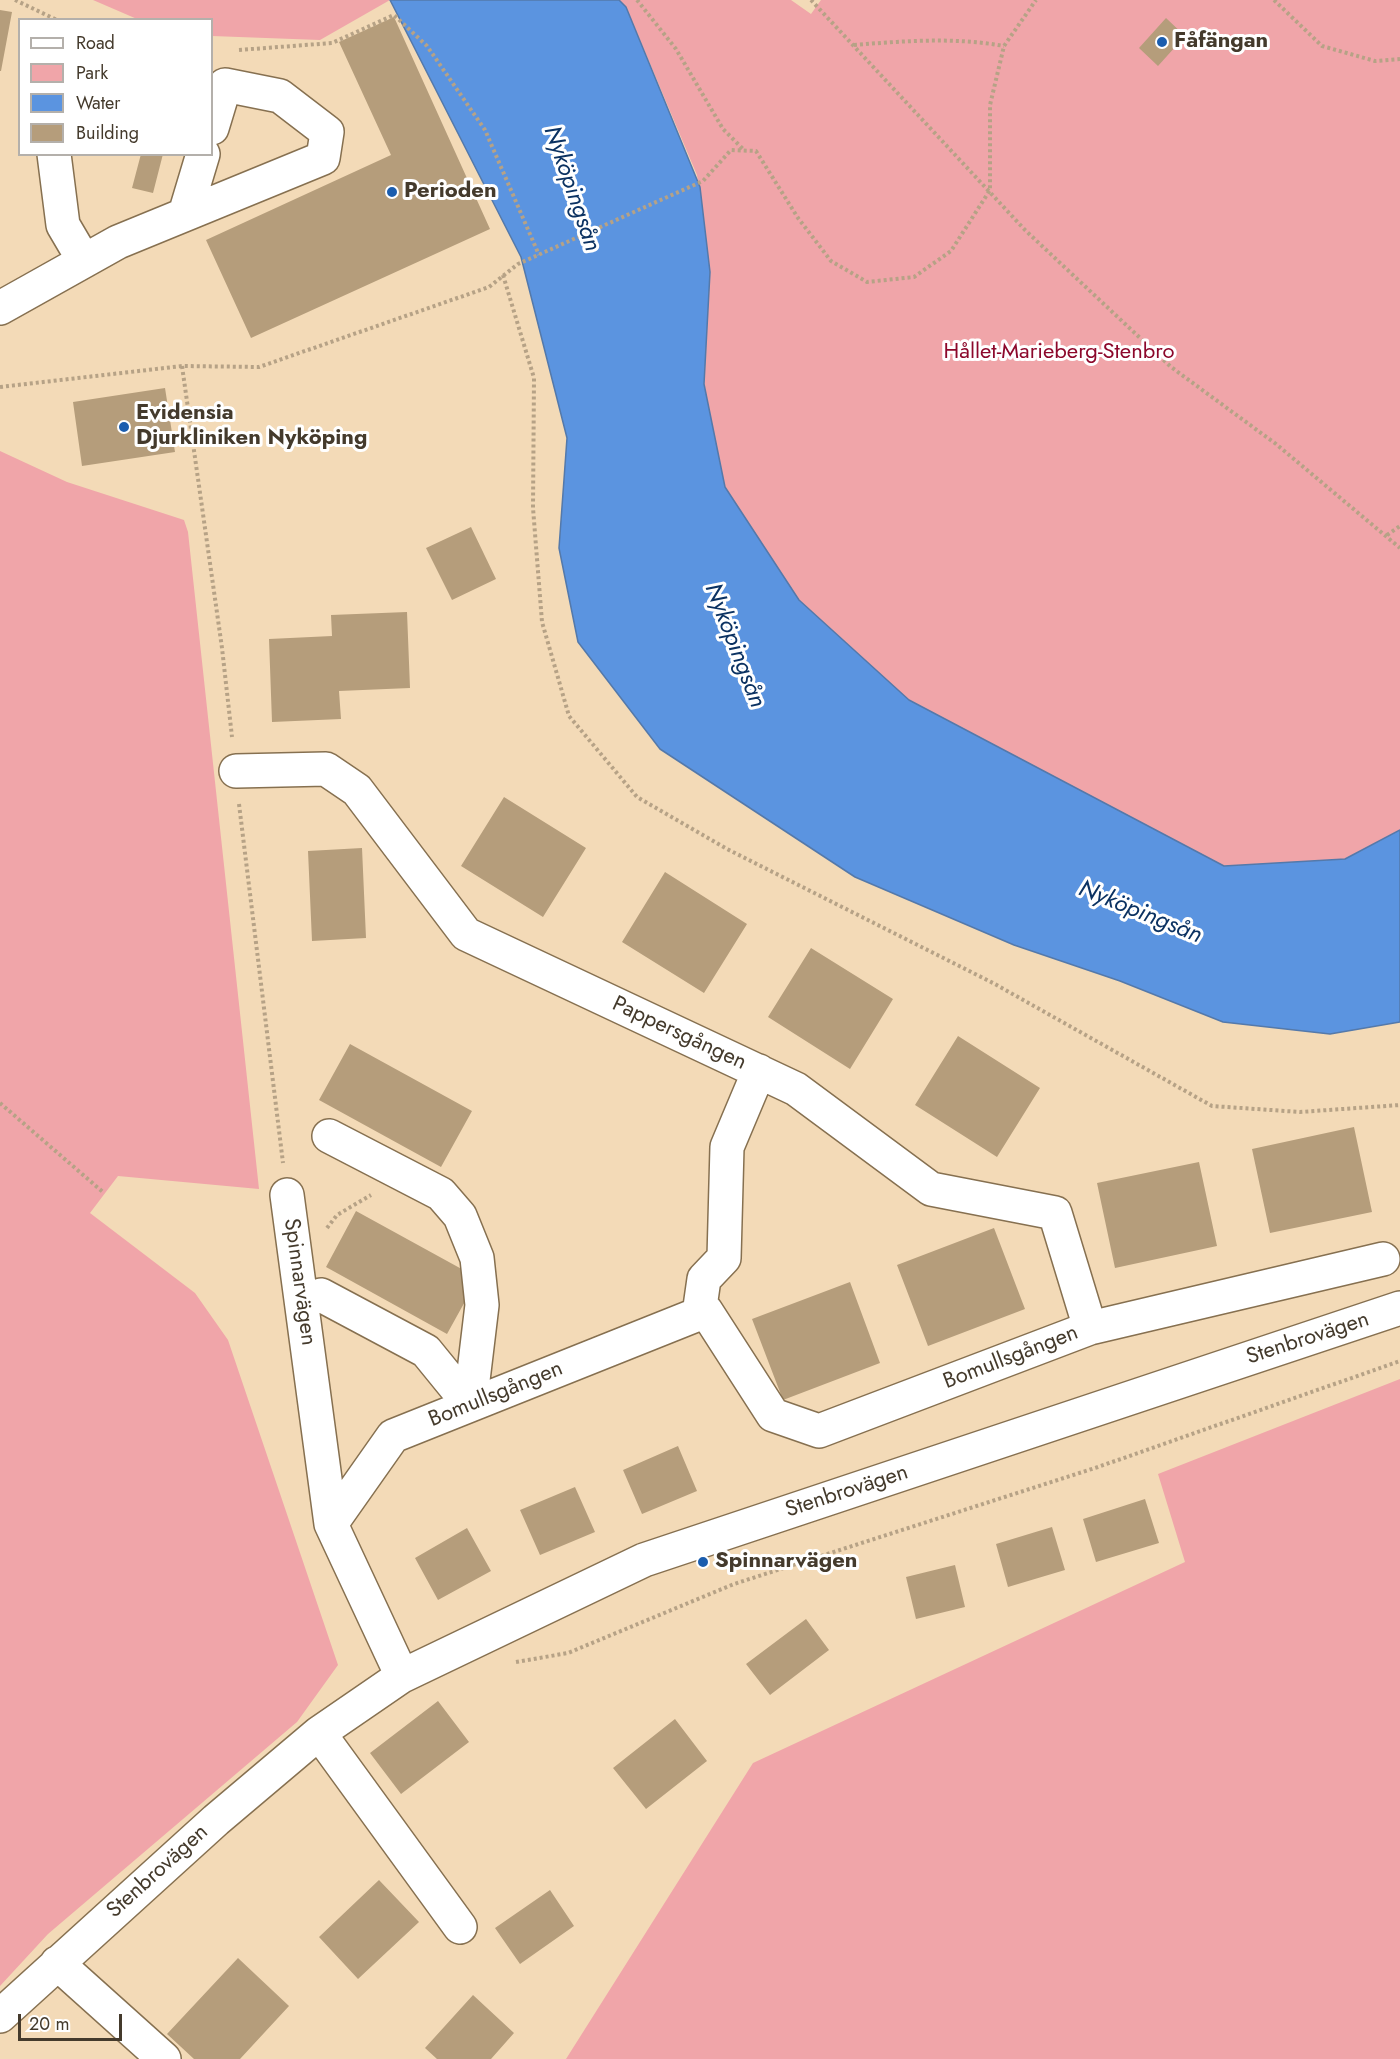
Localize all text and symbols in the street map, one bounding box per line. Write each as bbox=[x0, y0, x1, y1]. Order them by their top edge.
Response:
legend bbox=[18, 18, 213, 156]
place label: Fåfängan bbox=[1174, 29, 1268, 55]
text: Road bbox=[76, 30, 115, 56]
marker: Fåfängan bbox=[1155, 35, 1169, 49]
text: Park bbox=[76, 60, 108, 86]
text: Water bbox=[76, 90, 120, 116]
text: Building bbox=[76, 120, 139, 146]
water label: Nyköpingsån bbox=[536, 123, 606, 255]
place label: Perioden bbox=[404, 179, 497, 205]
marker: Perioden bbox=[385, 185, 399, 199]
park label: Hållet-Marieberg-Stenbro bbox=[944, 340, 1174, 366]
place label: Evidensia Djurkliniken Nyköping bbox=[136, 401, 367, 452]
marker: Evidensia Djurkliniken Nyköping bbox=[117, 420, 131, 434]
water label: Nyköpingsån bbox=[697, 580, 771, 712]
water label: Nyköpingsån bbox=[1074, 875, 1206, 951]
street label: Pappersgången bbox=[608, 991, 750, 1077]
street label: Spinnarvägen bbox=[277, 1217, 321, 1347]
street label: Stenbrovägen bbox=[1243, 1307, 1373, 1371]
street label: Bomullsgången bbox=[940, 1320, 1082, 1396]
street label: Bomullsgången bbox=[425, 1356, 567, 1434]
street label: Stenbrovägen bbox=[782, 1460, 912, 1524]
place label: Spinnarvägen bbox=[715, 1549, 857, 1575]
marker: Spinnarvägen bbox=[696, 1555, 710, 1569]
street label: Stenbrovägen bbox=[102, 1820, 214, 1924]
scale bar bbox=[21, 2002, 124, 2040]
text: 20 m bbox=[29, 2011, 69, 2037]

